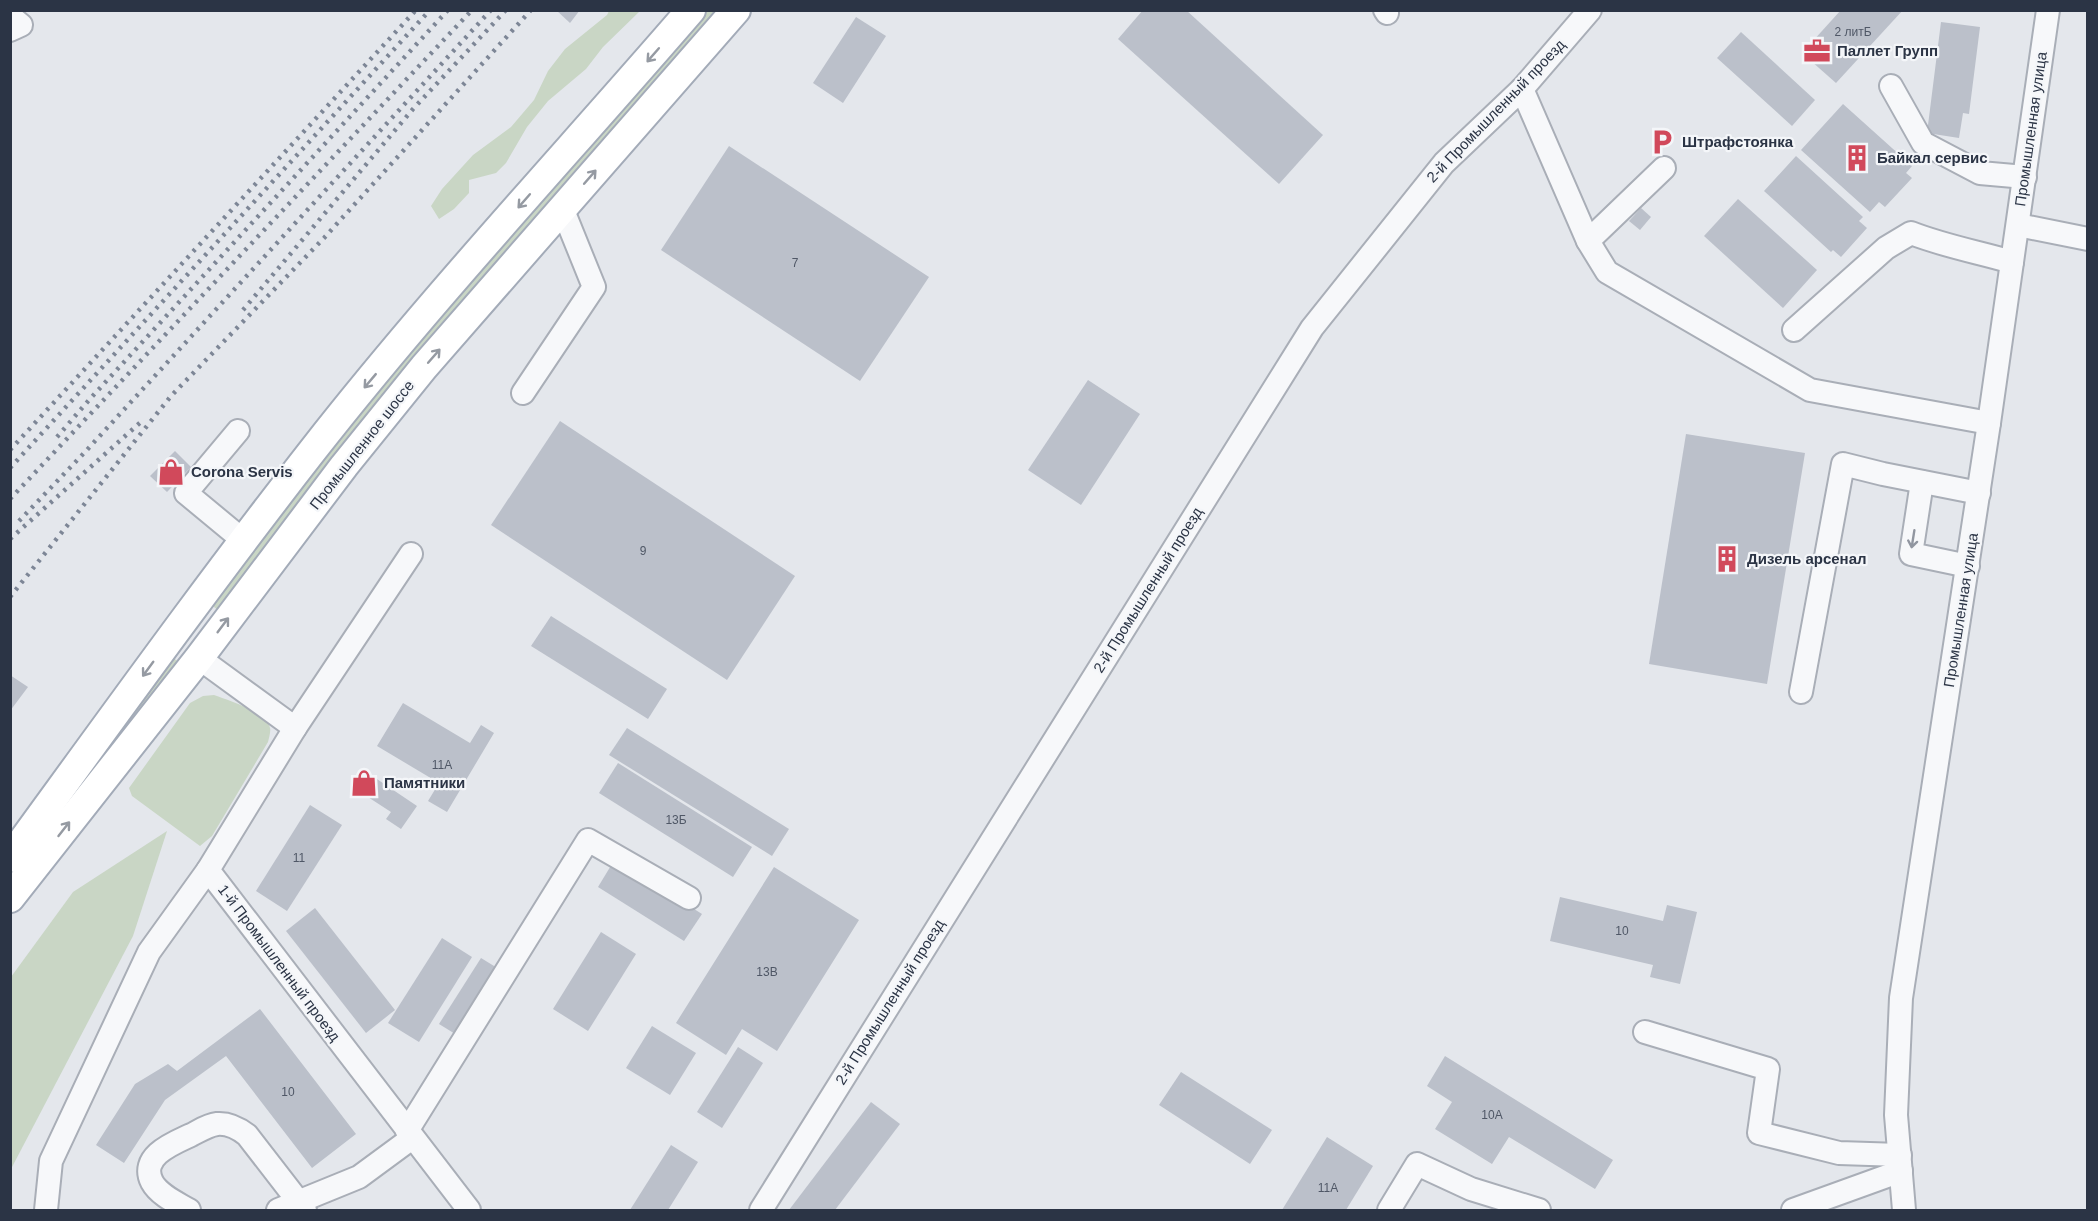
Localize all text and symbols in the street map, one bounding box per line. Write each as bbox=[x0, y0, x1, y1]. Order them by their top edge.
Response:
house number: 2 литБ bbox=[1834, 25, 1872, 39]
street label: 2-й Промышленный проезд bbox=[1423, 36, 1568, 185]
office icon: Паллет Групп bbox=[1802, 36, 1832, 66]
place label: Паллет Групп bbox=[1837, 42, 1938, 59]
one-way arrow bbox=[646, 47, 659, 63]
street label: Промышленная улица bbox=[2011, 50, 2050, 207]
parking icon: Штрафстоянка bbox=[1647, 127, 1677, 157]
place label: Штрафстоянка bbox=[1682, 133, 1794, 150]
building icon: Байкал сервис bbox=[1842, 143, 1872, 173]
place label: Байкал сервис bbox=[1877, 149, 1988, 166]
one-way arrow bbox=[583, 169, 596, 185]
one-way arrow bbox=[517, 193, 531, 208]
house number: 7 bbox=[792, 256, 799, 270]
one-way arrow bbox=[427, 348, 440, 364]
one-way arrow bbox=[363, 373, 376, 389]
street label: Промышленное шоссе bbox=[306, 377, 417, 513]
shop icon: Corona Servis bbox=[156, 457, 186, 487]
place label: Corona Servis bbox=[191, 463, 293, 480]
street label: 2-й Промышленный проезд bbox=[1090, 504, 1206, 675]
one-way arrow bbox=[1908, 529, 1919, 549]
street label: Промышленная улица bbox=[1940, 531, 1981, 688]
house number: 9 bbox=[640, 544, 647, 558]
building icon: Дизель арсенал bbox=[1712, 544, 1742, 574]
place label: Дизель арсенал bbox=[1747, 550, 1867, 567]
one-way arrow bbox=[217, 618, 230, 634]
one-way arrow bbox=[142, 660, 155, 676]
house number: 11А bbox=[432, 758, 452, 772]
shop icon: Памятники bbox=[349, 768, 379, 798]
place label: Памятники bbox=[384, 774, 465, 791]
house number: 13Б bbox=[665, 813, 687, 827]
one-way arrow bbox=[58, 821, 71, 837]
house number: 11 bbox=[293, 851, 306, 865]
street label: 1-й Промышленный проезд bbox=[215, 881, 344, 1045]
street label: 2-й Промышленный проезд bbox=[832, 916, 948, 1087]
house number: 10 bbox=[1615, 924, 1629, 938]
house number: 13В bbox=[756, 965, 778, 979]
house number: 10 bbox=[281, 1085, 295, 1099]
house number: 10А bbox=[1481, 1108, 1503, 1122]
house number: 11А bbox=[1318, 1181, 1338, 1195]

